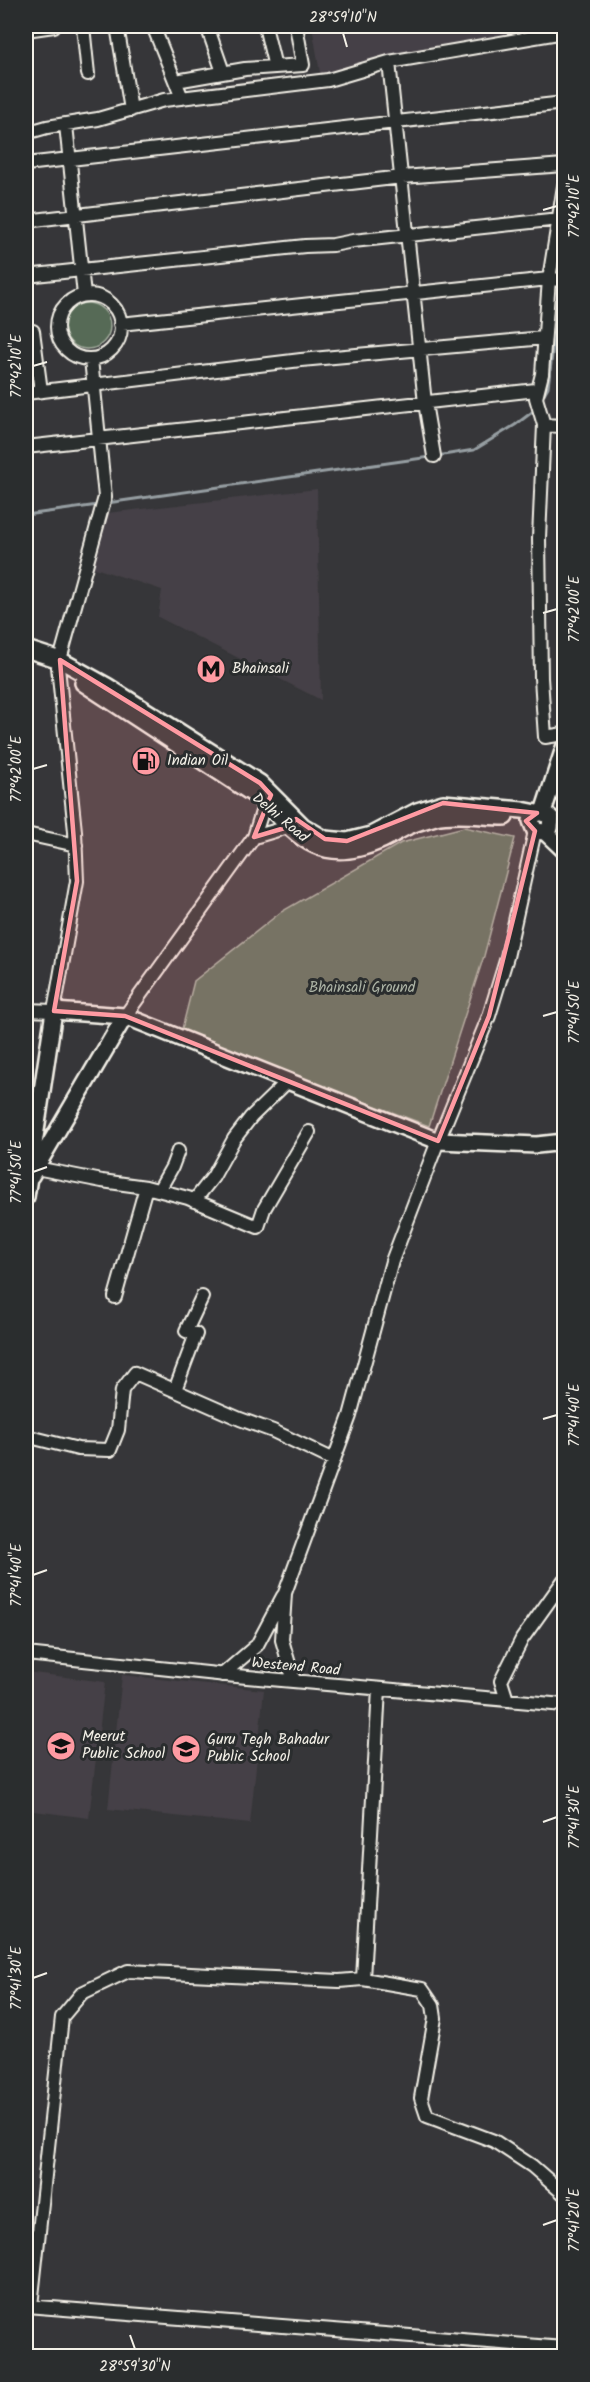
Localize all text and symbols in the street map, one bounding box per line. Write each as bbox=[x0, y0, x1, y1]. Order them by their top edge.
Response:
text: 28°59'10"N bbox=[309, 6, 377, 30]
text: 77°42'10"E bbox=[563, 173, 587, 238]
text: 77°42'10"E bbox=[5, 333, 29, 398]
text: 77°42'00"E bbox=[563, 574, 587, 642]
metro station icon: Bhainsali bbox=[195, 653, 227, 685]
place label: Bhainsali bbox=[232, 657, 290, 681]
text: 77°42'00"E bbox=[5, 734, 29, 802]
fuel station icon: Indian Oil bbox=[130, 745, 162, 777]
place label: Indian Oil bbox=[167, 749, 229, 773]
street label: Delhi Road bbox=[246, 787, 314, 849]
park label: Bhainsali Ground bbox=[309, 976, 416, 1000]
text: 77°41'50"E bbox=[563, 979, 587, 1044]
text: 77°41'50"E bbox=[5, 1139, 29, 1204]
text: 77°41'40"E bbox=[563, 1382, 587, 1447]
text: 77°41'40"E bbox=[5, 1542, 29, 1607]
street label: Westend Road bbox=[251, 1651, 342, 1683]
place label: Meerut Public School bbox=[82, 1725, 165, 1766]
place label: Guru Tegh Bahadur Public School bbox=[207, 1728, 330, 1769]
school or university icon: Meerut Public School bbox=[45, 1730, 77, 1762]
school or university icon: Guru Tegh Bahadur Public School bbox=[170, 1733, 202, 1765]
text: 77°41'30"E bbox=[563, 1784, 587, 1849]
text: 77°41'30"E bbox=[5, 1945, 29, 2010]
text: 77°41'20"E bbox=[563, 2187, 587, 2252]
text: 28°59'30"N bbox=[99, 2355, 171, 2379]

